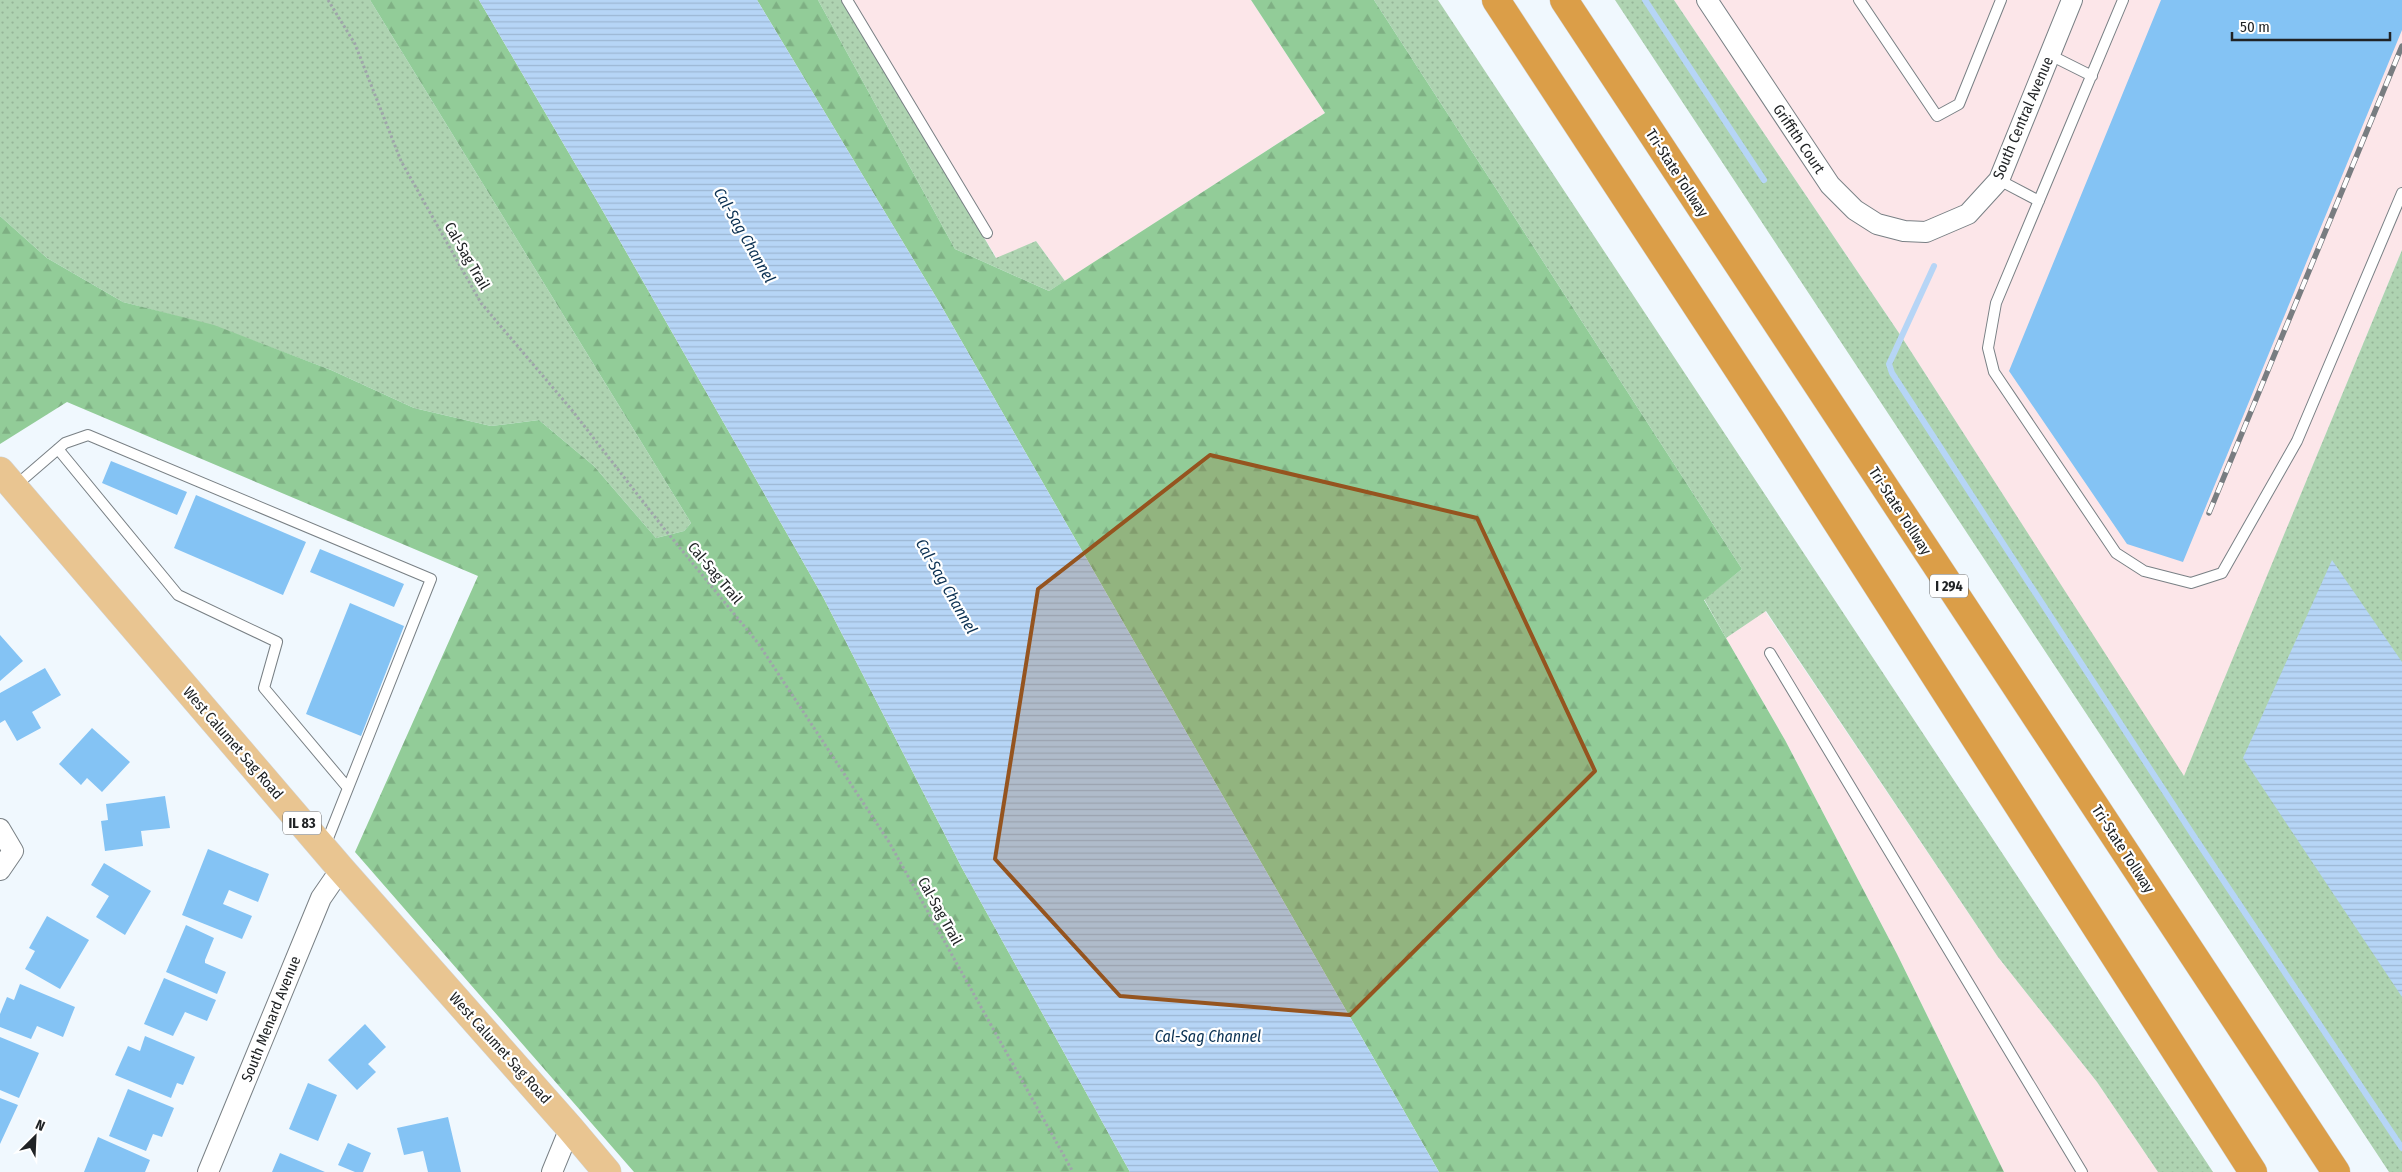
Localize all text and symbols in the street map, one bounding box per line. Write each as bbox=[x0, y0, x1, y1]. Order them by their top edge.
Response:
scale bar bbox=[2232, 10, 2390, 42]
text: 50 m bbox=[2240, 18, 2270, 36]
street label: South Central Avenue bbox=[1989, 54, 2057, 182]
street label: Griffith Court bbox=[1769, 101, 1829, 177]
street label: Tri-State Tollway bbox=[1642, 126, 1712, 221]
water label: Cal-Sag Channel bbox=[710, 184, 779, 286]
street label: Cal-Sag Trail bbox=[440, 219, 494, 293]
street label: Tri-State Tollway bbox=[1865, 464, 1935, 559]
water label: Cal-Sag Channel bbox=[912, 535, 981, 637]
street label: Cal-Sag Trail bbox=[684, 538, 746, 608]
road number: I 294 bbox=[1930, 574, 1968, 598]
street label: West Calumet Sag Road bbox=[179, 683, 287, 803]
street label: Tri-State Tollway bbox=[2088, 802, 2158, 897]
road number: IL 83 bbox=[283, 811, 321, 834]
street label: Cal-Sag Trail bbox=[914, 874, 966, 948]
street label: South Menard Avenue bbox=[238, 953, 304, 1085]
street label: West Calumet Sag Road bbox=[445, 989, 555, 1107]
water label: Cal-Sag Channel bbox=[1155, 1027, 1261, 1046]
north arrow bbox=[10, 1112, 60, 1162]
text: N bbox=[33, 1116, 47, 1135]

